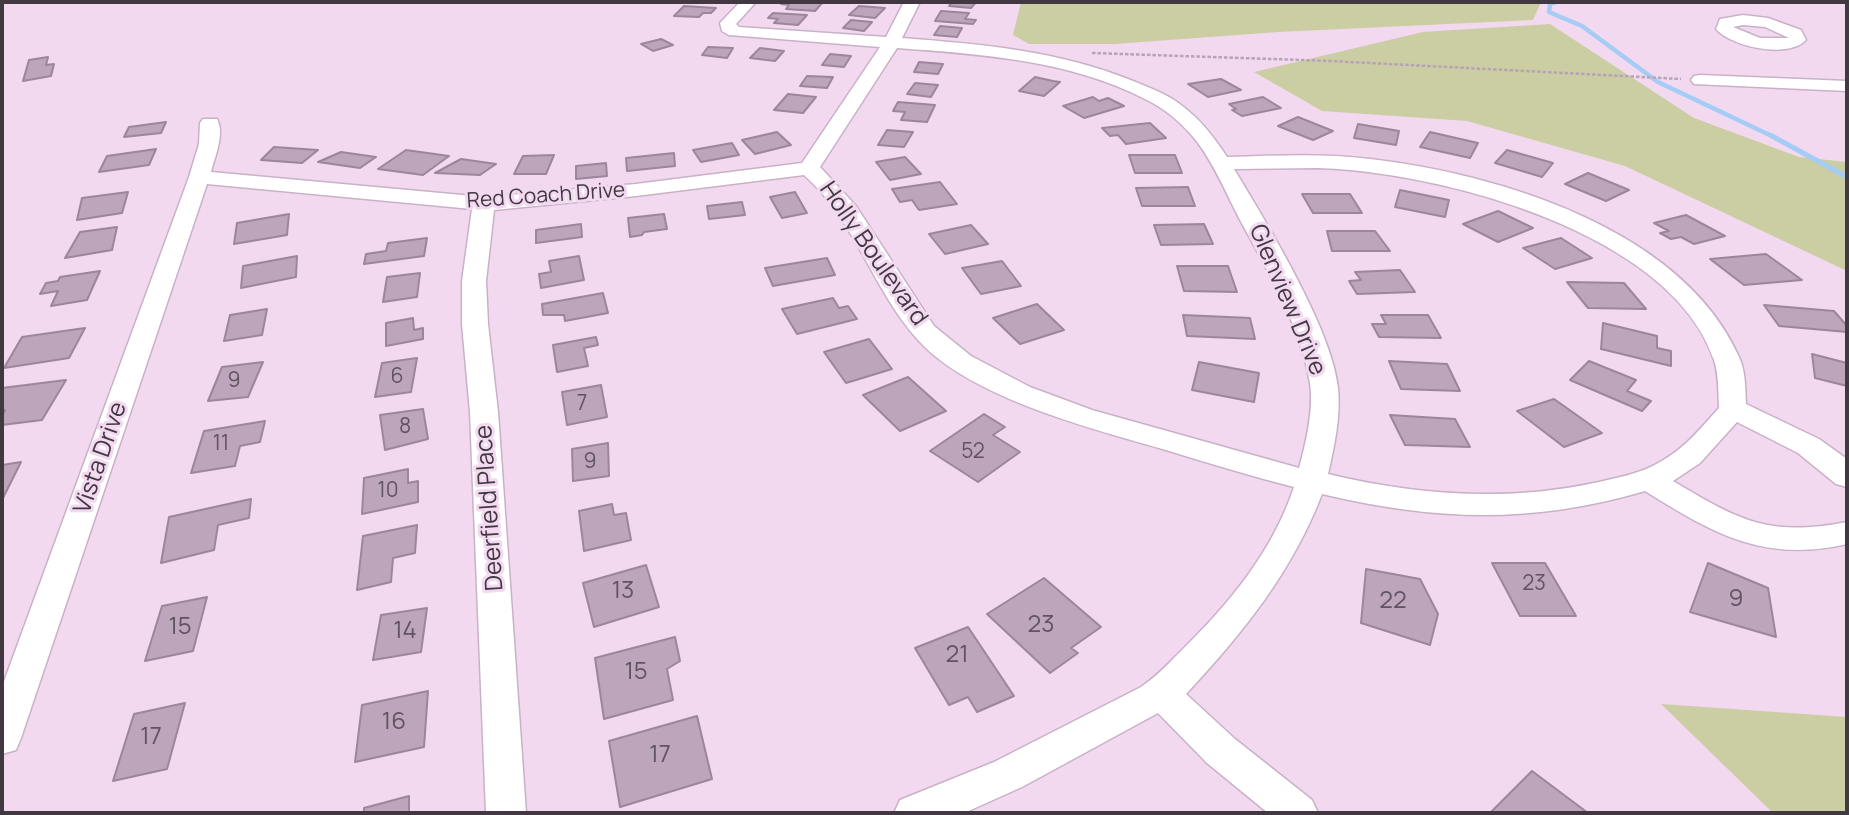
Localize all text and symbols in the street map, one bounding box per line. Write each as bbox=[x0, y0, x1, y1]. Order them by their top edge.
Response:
street label: Holly Boulevard bbox=[813, 177, 933, 331]
street label: Red Coach Drive bbox=[466, 178, 626, 214]
street label: Glenview Drive bbox=[1242, 220, 1332, 380]
house number: 6 bbox=[390, 364, 404, 390]
house number: 9 bbox=[227, 368, 241, 394]
house number: 7 bbox=[577, 391, 587, 417]
street label: Vista Drive bbox=[68, 398, 134, 518]
house number: 8 bbox=[399, 414, 411, 440]
street label: Deerfield Place bbox=[470, 424, 510, 592]
house number: 11 bbox=[213, 431, 229, 457]
house number: 52 bbox=[961, 439, 985, 465]
house number: 9 bbox=[583, 449, 597, 475]
house number: 10 bbox=[378, 478, 398, 504]
house number: 23 bbox=[1522, 571, 1546, 597]
house number: 13 bbox=[612, 577, 634, 605]
house number: 9 bbox=[1729, 585, 1743, 613]
house number: 22 bbox=[1379, 587, 1407, 615]
house number: 23 bbox=[1028, 611, 1054, 639]
house number: 15 bbox=[168, 613, 192, 641]
house number: 14 bbox=[393, 617, 417, 645]
house number: 21 bbox=[945, 641, 969, 669]
house number: 15 bbox=[624, 658, 648, 686]
house number: 16 bbox=[382, 708, 406, 736]
house number: 17 bbox=[140, 723, 162, 751]
house number: 17 bbox=[649, 741, 671, 769]

